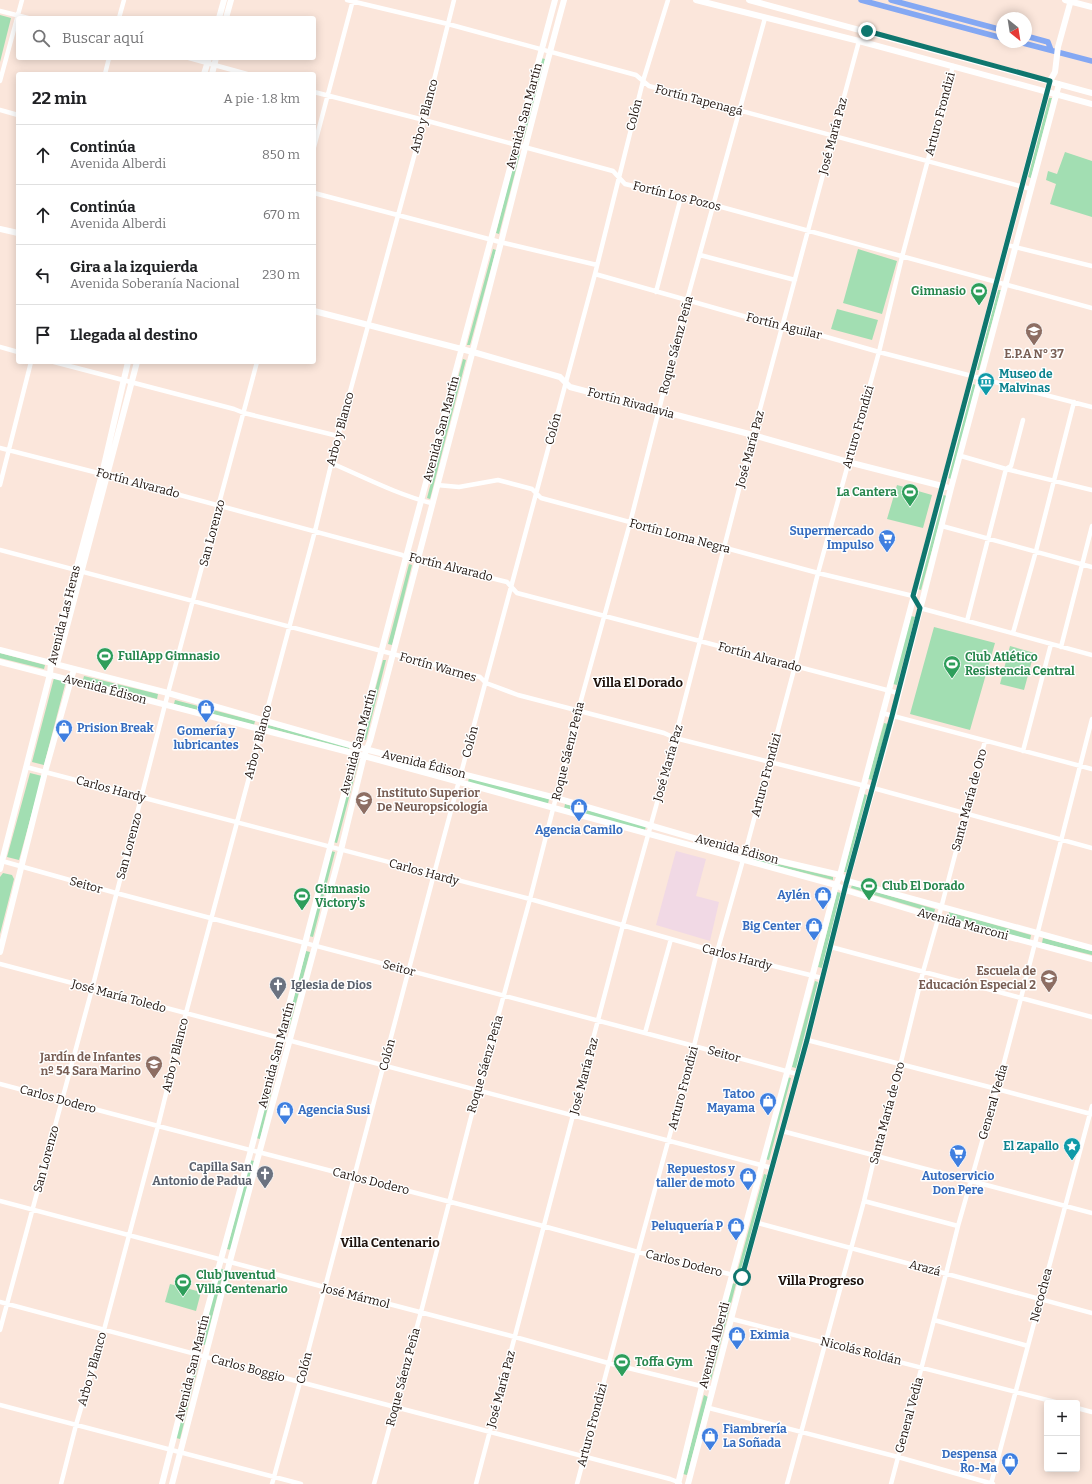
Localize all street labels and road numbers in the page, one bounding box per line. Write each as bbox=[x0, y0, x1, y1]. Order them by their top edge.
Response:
street label: Avenida San Martín bbox=[503, 61, 545, 170]
street label: Arturo Frondizi bbox=[922, 70, 958, 157]
street label: Arbo y Blanco bbox=[407, 77, 441, 155]
street label: Fortín Tapenagá bbox=[654, 82, 745, 119]
street label: José María Paz bbox=[816, 96, 850, 177]
street label: Colón bbox=[623, 97, 645, 132]
street label: Fortín Los Pozos bbox=[632, 178, 723, 214]
street label: Roque Sáenz Peña bbox=[656, 294, 696, 396]
street label: Fortín Aguilar bbox=[745, 310, 824, 342]
street label: Avenida San Martín bbox=[420, 374, 462, 483]
street label: Arturo Frondizi bbox=[839, 383, 877, 470]
street label: Fortín Rivadavia bbox=[586, 385, 676, 421]
street label: Arbo y Blanco bbox=[323, 390, 357, 468]
street label: José María Paz bbox=[733, 409, 767, 490]
street label: Colón bbox=[542, 411, 564, 446]
street label: Fortín Alvarado bbox=[95, 465, 181, 501]
street label: San Lorenzo bbox=[196, 498, 228, 568]
street label: Fortín Loma Negra bbox=[628, 516, 732, 556]
street label: Fortín Alvarado bbox=[408, 550, 495, 584]
street label: Avenida Las Heras bbox=[45, 564, 83, 666]
street label: Fortín Alvarado bbox=[717, 639, 803, 675]
street label: Fortín Warnes bbox=[398, 649, 478, 685]
street label: Avenida Édison bbox=[62, 670, 149, 707]
street label: Avenida San Martín bbox=[337, 687, 379, 796]
street label: Roque Sáenz Peña bbox=[549, 700, 587, 802]
street label: Arbo y Blanco bbox=[241, 703, 275, 781]
street label: José María Paz bbox=[650, 723, 686, 804]
street label: Colón bbox=[459, 724, 481, 759]
street label: Arturo Frondizi bbox=[748, 731, 784, 818]
street label: Avenida Édison bbox=[381, 746, 468, 781]
street label: Santa María de Oro bbox=[949, 747, 989, 853]
street label: Carlos Hardy bbox=[74, 773, 148, 805]
street label: San Lorenzo bbox=[113, 811, 145, 881]
street label: Avenida Édison bbox=[694, 830, 781, 867]
street label: Carlos Hardy bbox=[387, 856, 461, 888]
street label: Seitor bbox=[68, 874, 105, 897]
street label: Avenida Marconi bbox=[916, 905, 1011, 943]
street label: Carlos Hardy bbox=[700, 941, 774, 973]
street label: Seitor bbox=[381, 957, 418, 979]
street label: José María Toledo bbox=[69, 976, 168, 1015]
street label: Avenida San Martín bbox=[255, 1000, 297, 1109]
street label: Roque Sáenz Peña bbox=[464, 1013, 506, 1115]
street label: Arbo y Blanco bbox=[159, 1016, 191, 1094]
street label: José María Paz bbox=[567, 1036, 601, 1117]
street label: Colón bbox=[376, 1037, 398, 1072]
street label: Seitor bbox=[706, 1043, 743, 1066]
street label: Arturo Frondizi bbox=[665, 1044, 701, 1131]
street label: Santa María de Oro bbox=[867, 1060, 907, 1166]
street label: General Vedia bbox=[976, 1062, 1011, 1141]
street label: Carlos Dodero bbox=[18, 1082, 98, 1116]
street label: San Lorenzo bbox=[30, 1124, 62, 1194]
street label: Carlos Dodero bbox=[331, 1165, 411, 1197]
street label: Carlos Dodero bbox=[644, 1247, 724, 1279]
street label: Arazá bbox=[908, 1257, 943, 1279]
street label: Necochea bbox=[1027, 1266, 1055, 1323]
street label: José Mármol bbox=[320, 1281, 392, 1311]
street label: Avenida Alberdi bbox=[696, 1300, 732, 1390]
street label: Avenida San Martín bbox=[172, 1313, 212, 1423]
street label: Roque Sáenz Peña bbox=[383, 1326, 423, 1428]
street label: Arbo y Blanco bbox=[75, 1330, 109, 1408]
street label: Nicolás Roldán bbox=[819, 1334, 903, 1368]
street label: José María Paz bbox=[484, 1349, 518, 1430]
street label: Colón bbox=[293, 1350, 315, 1385]
street label: Carlos Boggio bbox=[210, 1351, 287, 1385]
street label: General Vedia bbox=[892, 1375, 926, 1454]
street label: Arturo Frondizi bbox=[574, 1381, 610, 1468]

